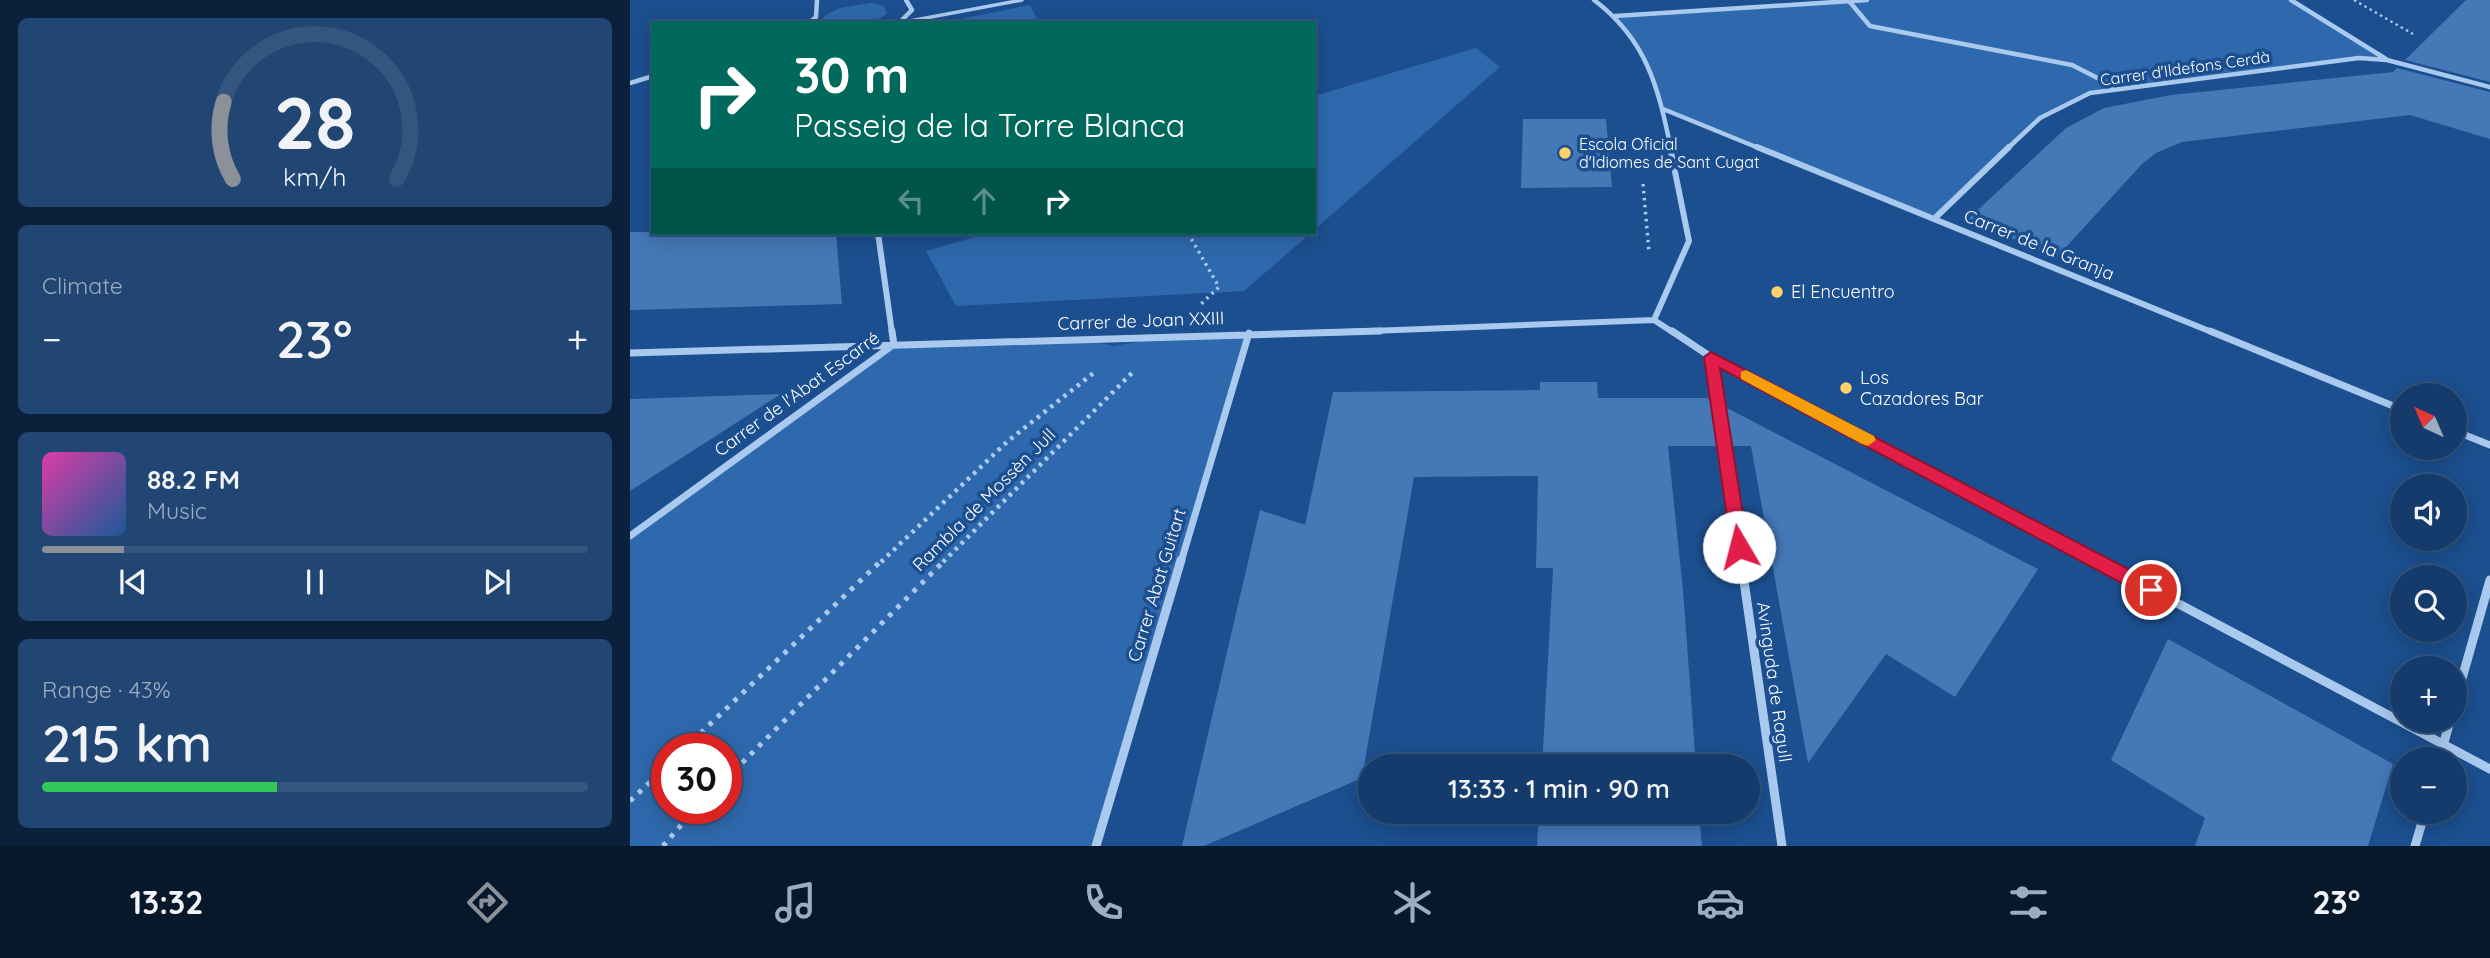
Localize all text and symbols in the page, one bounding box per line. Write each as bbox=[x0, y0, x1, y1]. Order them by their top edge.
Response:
text: 30 m bbox=[794, 44, 909, 105]
street label: Carrer d'Ildefons Cerdà bbox=[2099, 46, 2271, 90]
icon: right bbox=[679, 49, 770, 140]
text: 28 bbox=[274, 76, 356, 167]
text: Passeig de la Torre Blanca bbox=[794, 105, 1185, 145]
place label: Escola Oficial d'Idiomes de Sant Cugat bbox=[1579, 134, 1759, 172]
marker: Escola Oficial d'Idiomes de Sant Cugat bbox=[1557, 145, 1573, 161]
text: km/h bbox=[283, 160, 347, 191]
icon: left bbox=[892, 182, 930, 220]
icon: ahead bbox=[965, 182, 1003, 220]
icon: right bbox=[1038, 182, 1076, 220]
street label: Carrer de la Granja bbox=[1961, 204, 2118, 285]
text: Climate bbox=[42, 271, 123, 300]
place label: El Encuentro bbox=[1791, 280, 1895, 303]
marker: El Encuentro bbox=[1769, 284, 1785, 300]
text: 23° bbox=[276, 306, 352, 371]
street label: Carrer de Joan XXIII bbox=[1057, 306, 1225, 335]
text: − bbox=[42, 315, 62, 363]
text: + bbox=[567, 315, 588, 363]
street label: Carrer de l'Abat Escarré bbox=[710, 326, 884, 461]
place label: Los Cazadores Bar bbox=[1860, 366, 1984, 410]
marker: Los Cazadores Bar bbox=[1838, 380, 1854, 396]
north arrow bbox=[2390, 383, 2468, 460]
map controls bbox=[2390, 383, 2467, 824]
street label: Rambla de Mossèn Jull bbox=[907, 423, 1060, 576]
text: 88.2 FM bbox=[147, 463, 240, 496]
button: sound bbox=[2390, 474, 2467, 551]
text: Music bbox=[147, 496, 207, 525]
street label: Carrer Abat Guitart bbox=[1122, 505, 1191, 664]
position arrow bbox=[1702, 510, 1776, 584]
pin bbox=[2121, 560, 2181, 620]
icon: previous bbox=[114, 563, 152, 601]
icon: pause bbox=[296, 563, 334, 601]
icon: next bbox=[478, 563, 516, 601]
button: search bbox=[2390, 565, 2467, 642]
icon: arrive bbox=[2132, 571, 2170, 609]
street label: Avinguda de Ragull bbox=[1752, 600, 1797, 764]
button: + bbox=[2390, 656, 2467, 733]
text: Range · 43% bbox=[42, 675, 171, 704]
text: 215 km bbox=[42, 710, 212, 775]
speed limit sign: 30 bbox=[651, 733, 742, 824]
button: − bbox=[2390, 747, 2467, 824]
text: 13:33 · 1 min · 90 m bbox=[1448, 772, 1670, 805]
icon: directions bbox=[463, 878, 512, 927]
icon: music bbox=[771, 878, 820, 927]
icon: phone bbox=[1079, 878, 1128, 927]
icon: climate bbox=[1388, 878, 1437, 927]
icon: car bbox=[1696, 878, 1745, 927]
icon: filters bbox=[2004, 878, 2053, 927]
text: 13:32 bbox=[130, 882, 203, 922]
text: 23° bbox=[2312, 882, 2360, 922]

